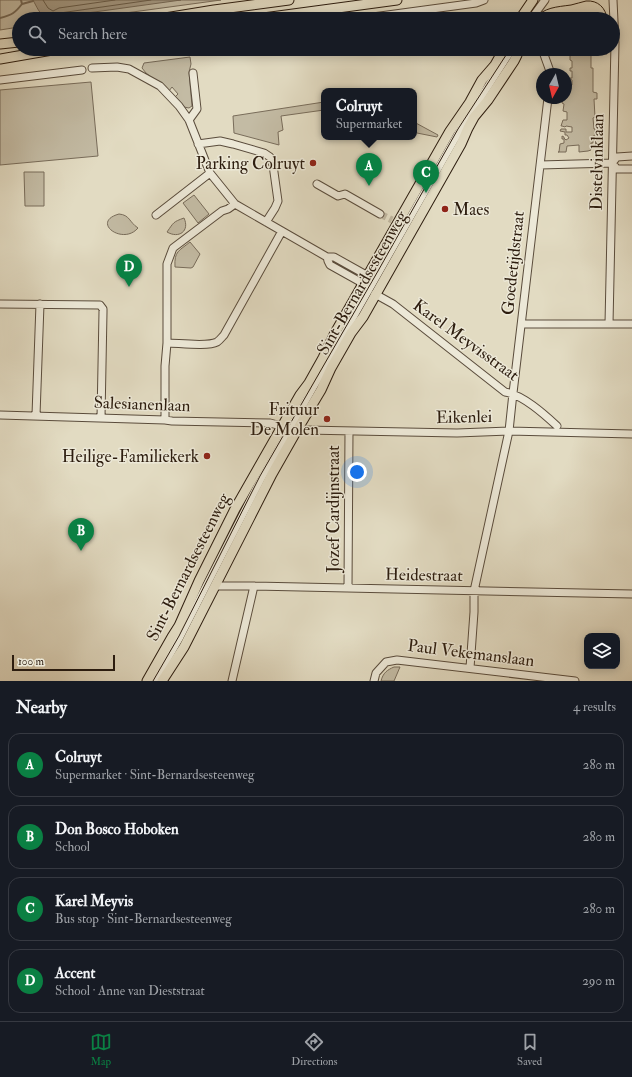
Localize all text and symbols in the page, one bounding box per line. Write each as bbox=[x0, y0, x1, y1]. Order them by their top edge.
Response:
search box bbox=[12, 12, 620, 56]
icon: search bbox=[26, 23, 48, 45]
text: Search here bbox=[58, 25, 127, 44]
north arrow bbox=[536, 68, 572, 104]
popup bbox=[321, 88, 417, 140]
text: Colruyt bbox=[336, 97, 382, 116]
street label: Distelvinklaan bbox=[586, 113, 608, 211]
text: Supermarket bbox=[336, 116, 402, 132]
place label: Parking Colruyt bbox=[196, 153, 305, 175]
pin: A bbox=[356, 153, 382, 186]
marker: Parking Colruyt bbox=[308, 158, 318, 168]
pin: C bbox=[413, 160, 439, 193]
place label: Maes bbox=[453, 199, 489, 220]
marker: Maes bbox=[440, 204, 450, 214]
street label: Sint-Bernardsesteenweg bbox=[312, 207, 412, 359]
street label: Goedetijdstraat bbox=[497, 209, 529, 316]
pin: D bbox=[116, 254, 142, 287]
street label: Karel Meyvisstraat bbox=[408, 295, 523, 387]
street label: Salesianenlaan bbox=[93, 392, 191, 416]
place label: Frituur De Molen bbox=[250, 399, 320, 440]
street label: Eikenlei bbox=[436, 406, 493, 428]
marker: Frituur De Molen bbox=[322, 414, 332, 424]
street label: Jozef Cardijnstraat bbox=[323, 445, 345, 574]
place label: Heilige-Familiekerk bbox=[62, 446, 199, 467]
marker: Heilige-Familiekerk bbox=[202, 451, 212, 461]
your location bbox=[347, 462, 367, 482]
street label: Sint-Bernardsesteenweg bbox=[142, 489, 235, 644]
pin: B bbox=[68, 518, 94, 551]
street label: Heidestraat bbox=[385, 564, 464, 586]
map controls bbox=[584, 633, 620, 669]
button: layers bbox=[584, 633, 620, 669]
street label: Paul Vekemanslaan bbox=[406, 635, 536, 671]
scale bar bbox=[12, 653, 115, 672]
text: 100 m bbox=[18, 655, 44, 668]
text: Nearby bbox=[16, 697, 67, 718]
text: 4 results bbox=[573, 699, 616, 715]
text: Colruyt bbox=[55, 748, 102, 767]
text: A bbox=[26, 757, 34, 773]
text: 280 m bbox=[583, 757, 615, 773]
text: Supermarket · Sint-Bernardsesteenweg bbox=[55, 767, 254, 783]
text: Don Bosco Hoboken bbox=[55, 820, 179, 839]
text: B bbox=[26, 829, 34, 845]
text: 280 m bbox=[583, 829, 615, 845]
text: School bbox=[55, 839, 90, 855]
text: Karel Meyvis bbox=[55, 892, 133, 911]
text: C bbox=[25, 901, 35, 917]
text: 280 m bbox=[583, 901, 615, 917]
text: Bus stop · Sint-Bernardsesteenweg bbox=[55, 911, 232, 927]
text: Accent bbox=[55, 964, 95, 983]
text: D bbox=[25, 973, 35, 989]
text: 290 m bbox=[582, 973, 615, 989]
text: School · Anne van Dieststraat bbox=[55, 983, 205, 999]
tab: Map bbox=[90, 1031, 112, 1068]
tab: Directions bbox=[291, 1031, 338, 1068]
tab: Saved bbox=[517, 1031, 542, 1068]

